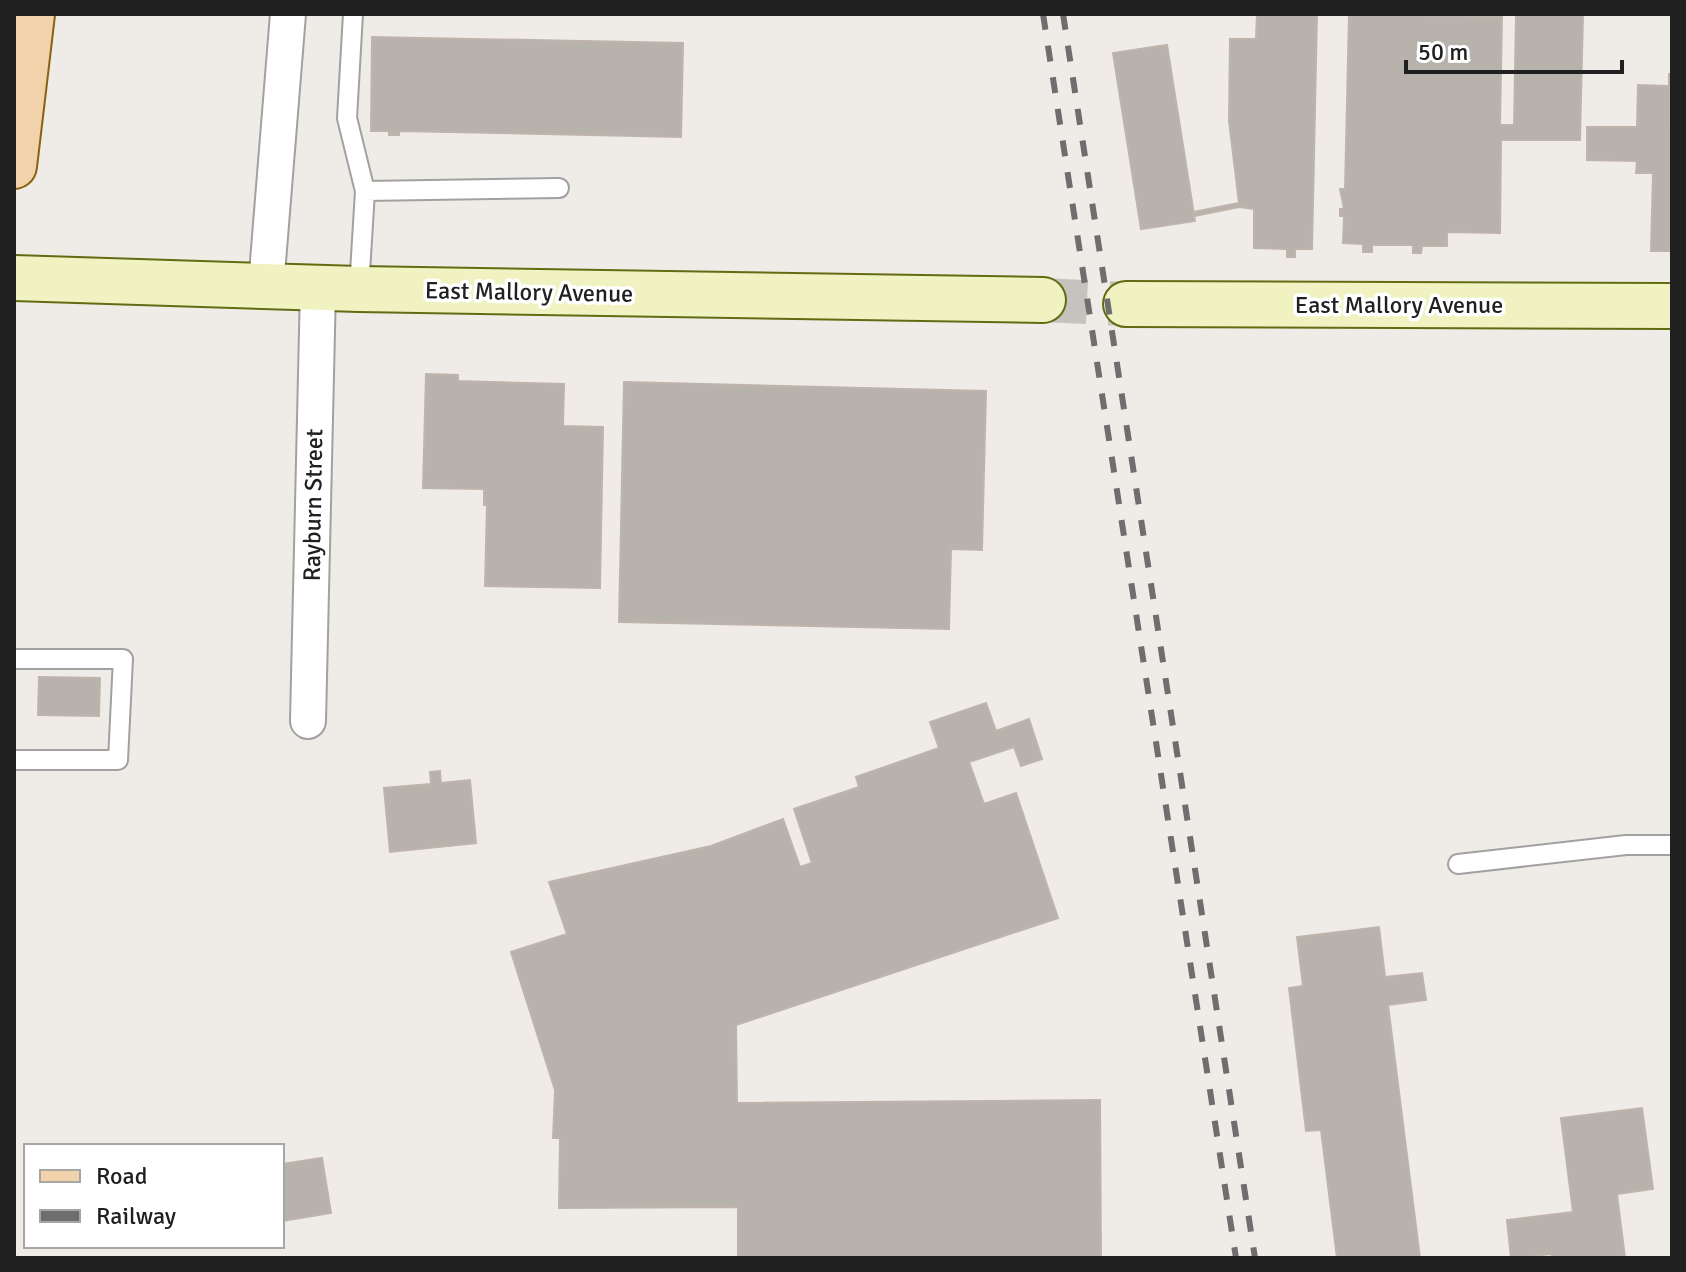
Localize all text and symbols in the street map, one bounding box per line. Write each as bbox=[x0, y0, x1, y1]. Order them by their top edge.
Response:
scale bar bbox=[1406, 24, 1622, 74]
text: 50 m bbox=[1418, 37, 1468, 67]
street label: East Mallory Avenue bbox=[425, 275, 633, 309]
street label: East Mallory Avenue bbox=[1295, 290, 1503, 320]
street label: Rayburn Street bbox=[297, 428, 329, 582]
legend bbox=[24, 1144, 284, 1248]
text: Road bbox=[96, 1161, 147, 1191]
text: Railway bbox=[96, 1201, 176, 1231]

